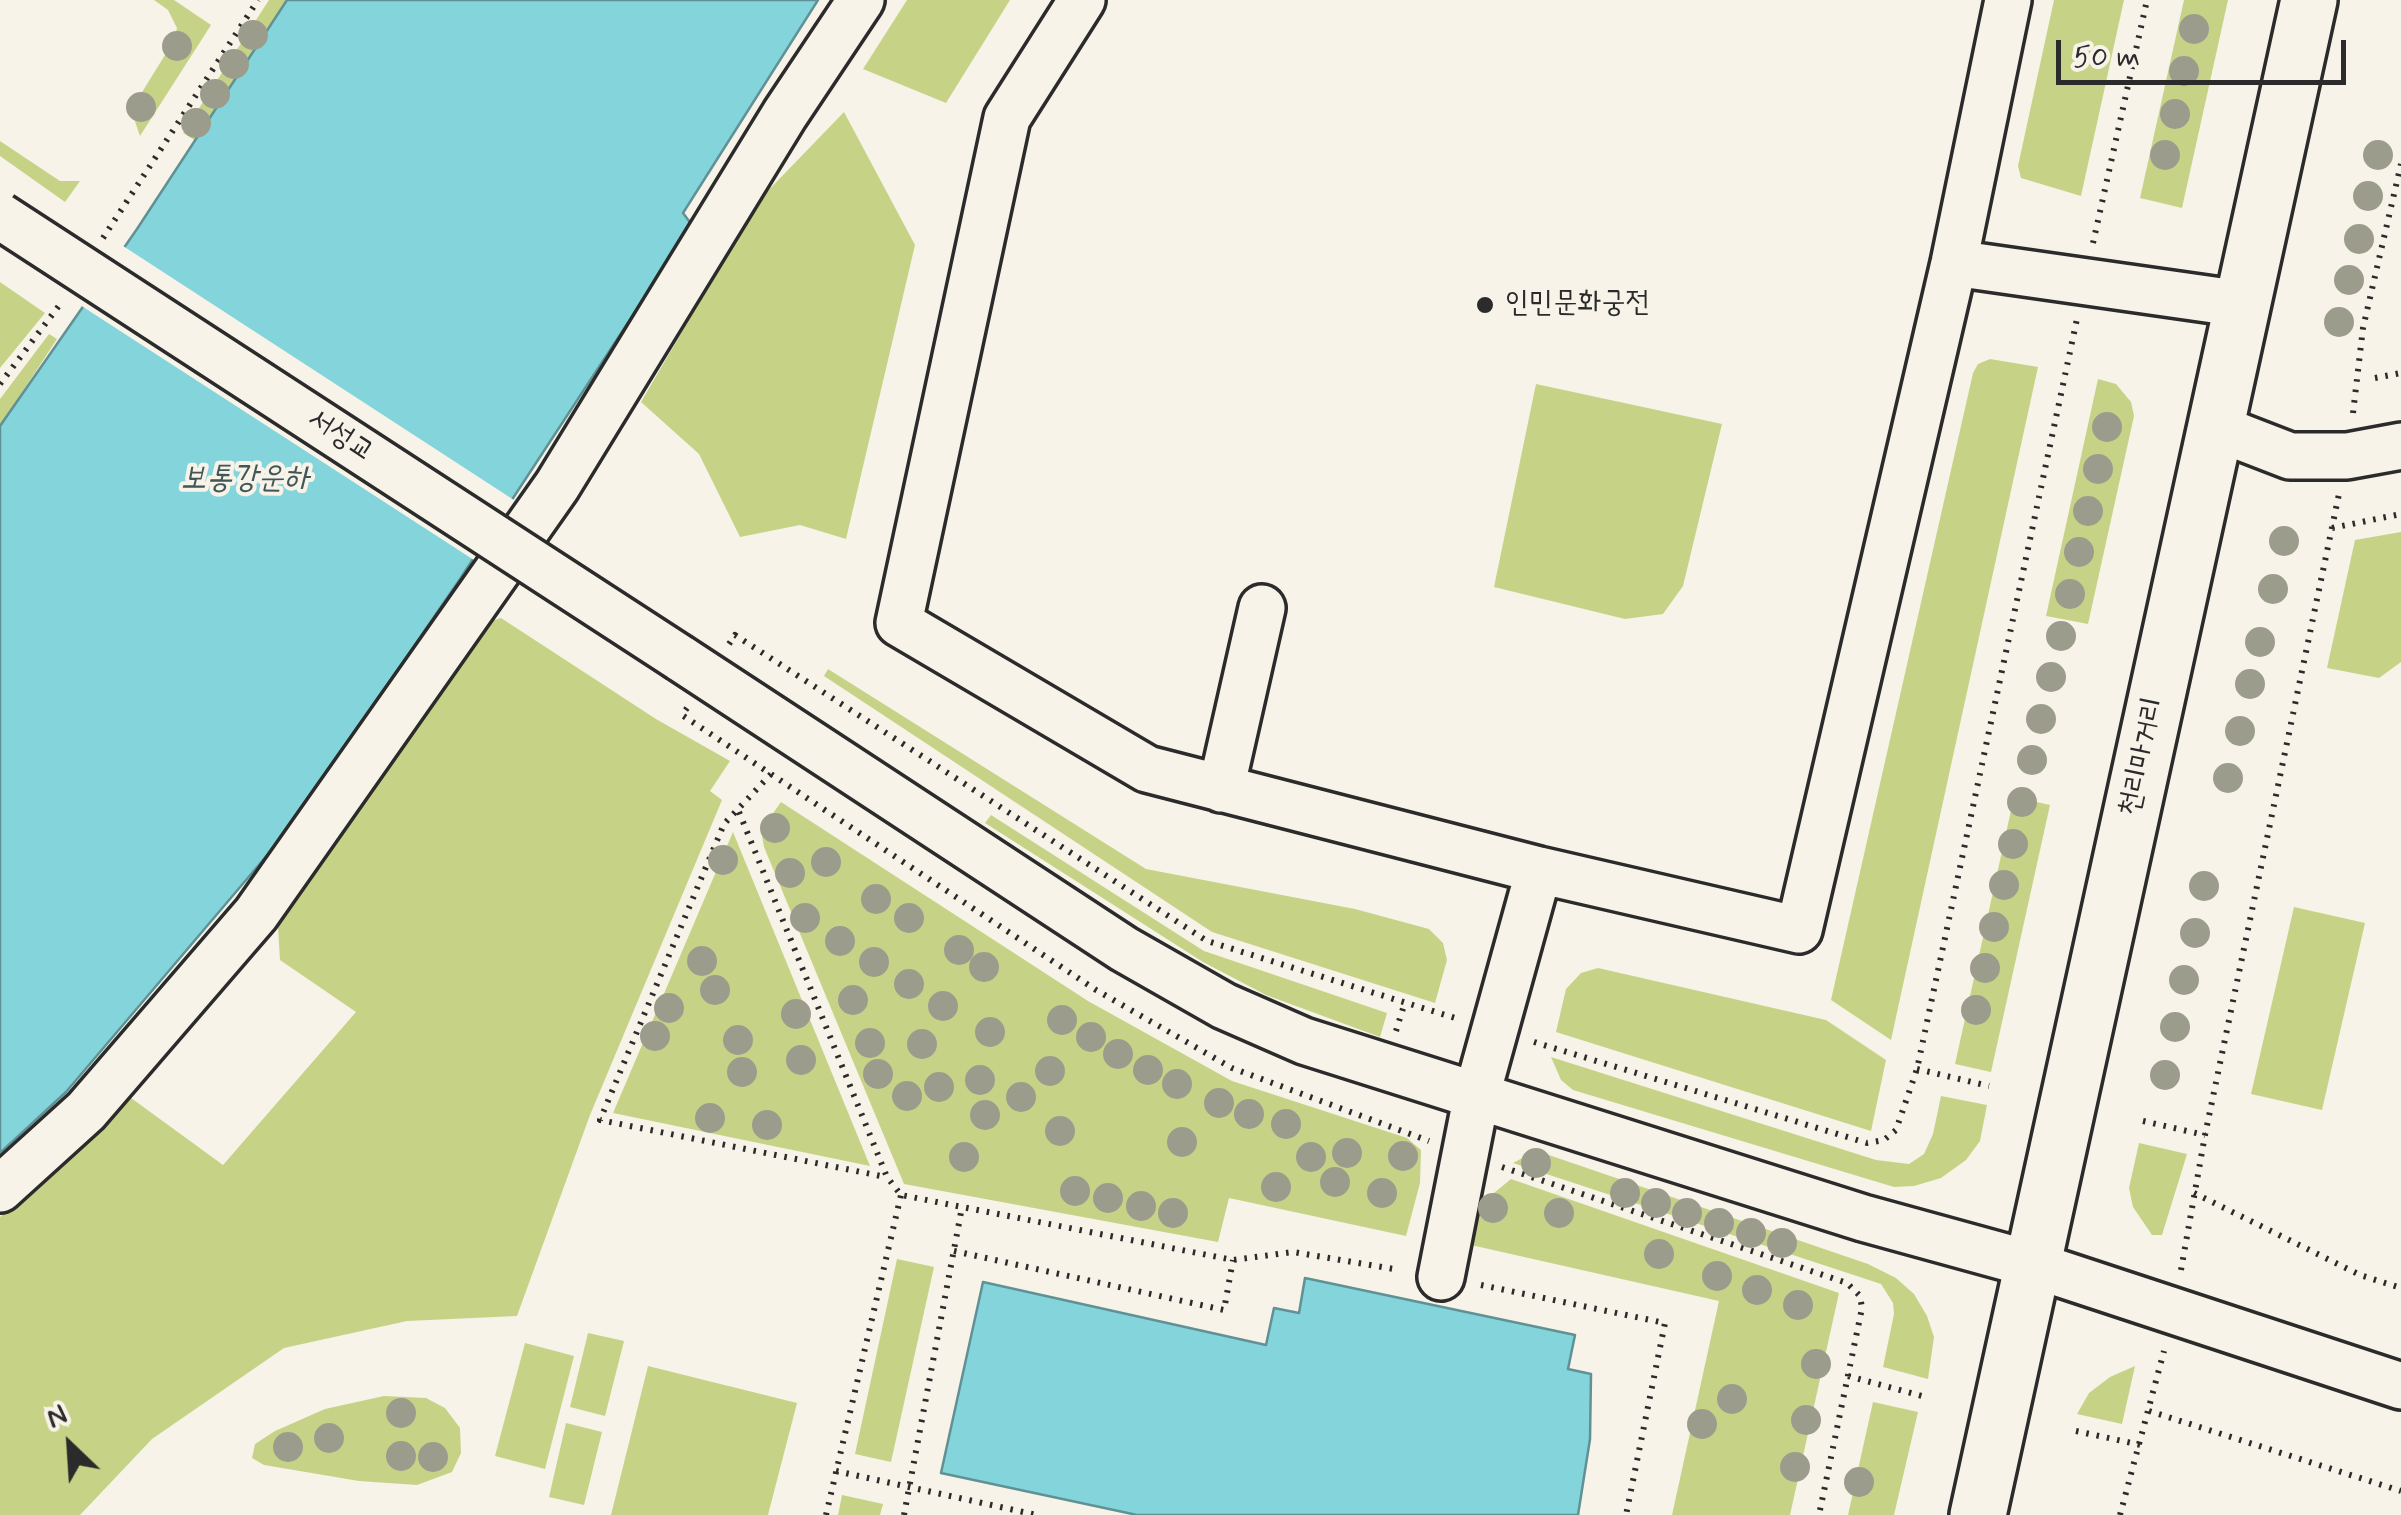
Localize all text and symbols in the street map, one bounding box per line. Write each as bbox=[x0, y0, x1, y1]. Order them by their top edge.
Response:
scale bar bbox=[2061, 20, 2351, 82]
text: 50 m bbox=[2073, 38, 2140, 77]
place label: 인민문화궁전 bbox=[1505, 287, 1650, 323]
marker: 인민문화궁전 bbox=[1474, 294, 1496, 316]
street label: 서성교 bbox=[300, 402, 380, 472]
water label: 보통강운하 bbox=[181, 461, 309, 499]
street label: 천리마거리 bbox=[2113, 694, 2173, 820]
north arrow bbox=[20, 1395, 120, 1495]
text: N bbox=[41, 1397, 73, 1438]

